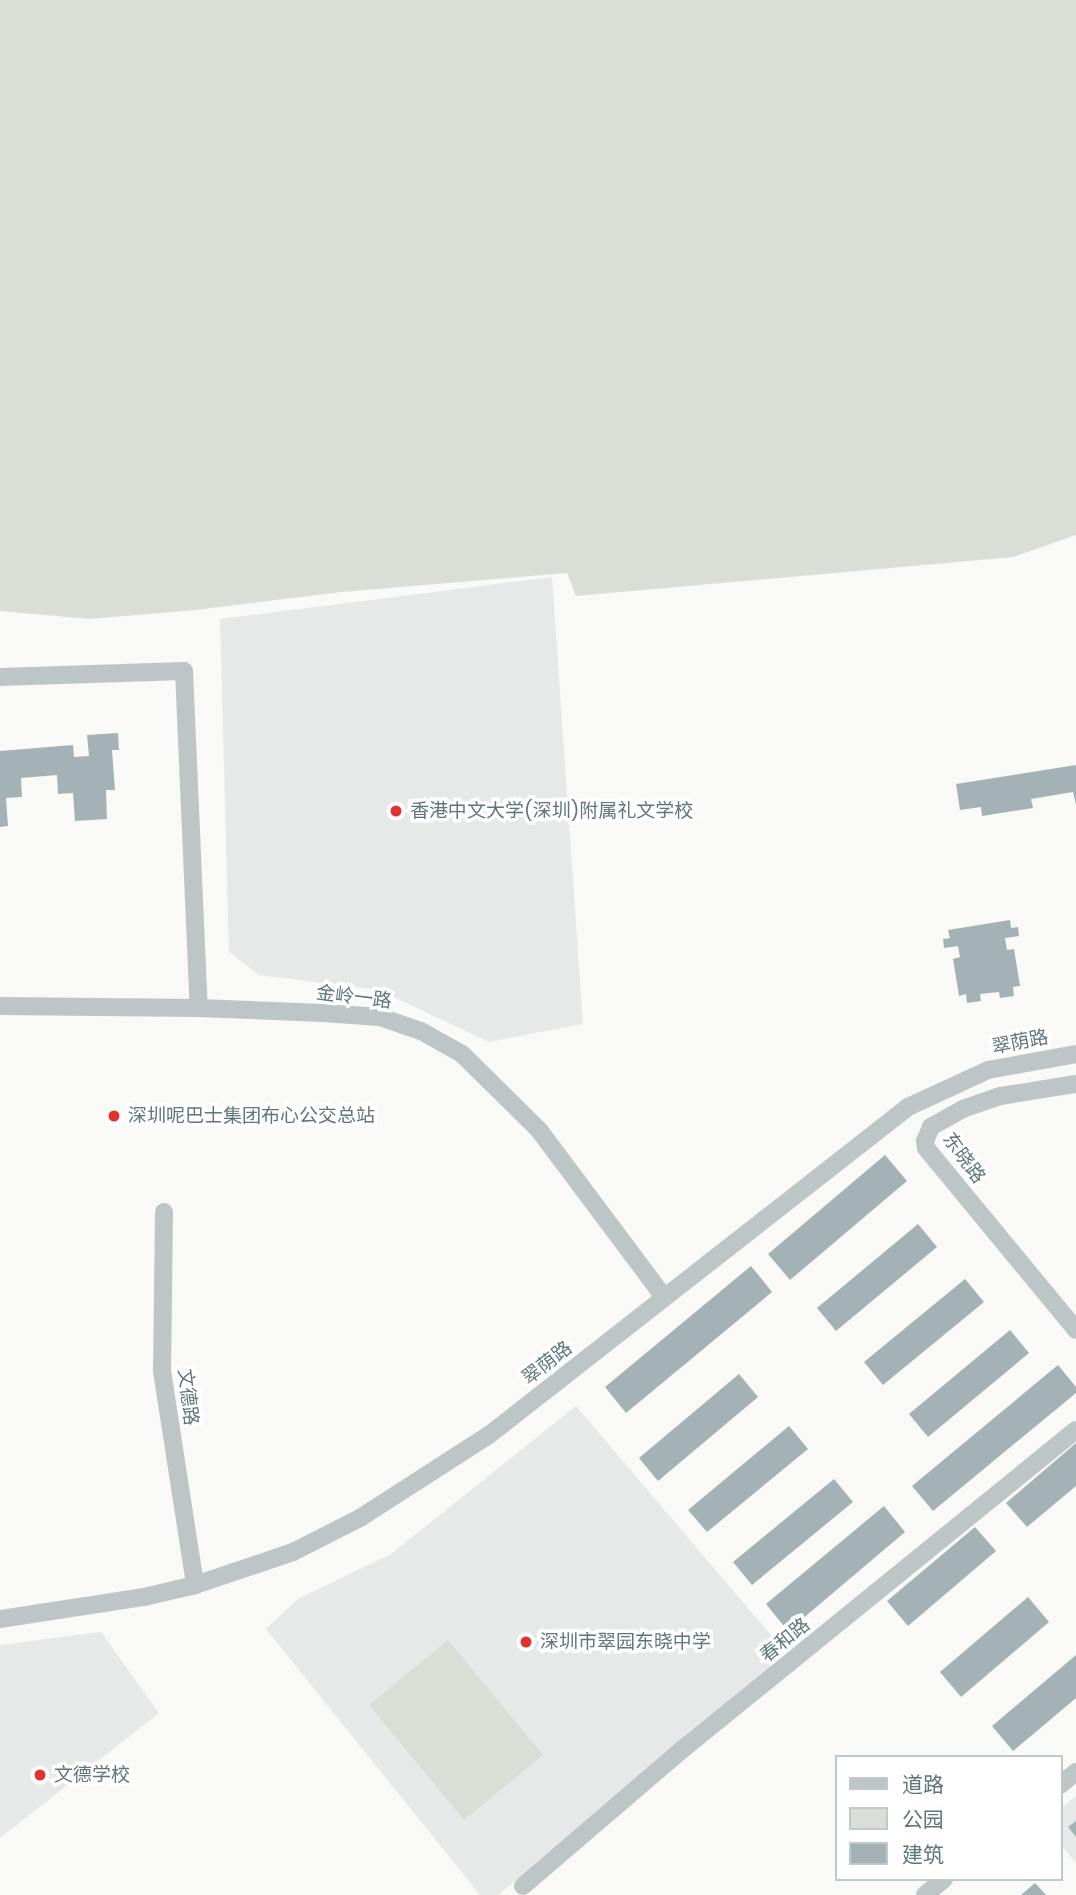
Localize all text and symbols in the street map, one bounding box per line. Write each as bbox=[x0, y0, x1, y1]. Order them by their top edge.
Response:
place label: 香港中文大学(深圳)附属礼文学校 bbox=[410, 800, 693, 822]
marker: 香港中文大学(深圳)附属礼文学校 bbox=[388, 803, 404, 819]
street label: 金岭一路 bbox=[315, 981, 393, 1013]
street label: 翠荫路 bbox=[990, 1025, 1050, 1059]
place label: 深圳呢巴士集团布心公交总站 bbox=[128, 1105, 375, 1127]
marker: 深圳呢巴士集团布心公交总站 bbox=[106, 1108, 122, 1124]
street label: 东晓路 bbox=[938, 1128, 990, 1188]
street label: 翠荫路 bbox=[518, 1336, 576, 1390]
street label: 文德路 bbox=[173, 1367, 203, 1427]
street label: 春和路 bbox=[756, 1613, 814, 1667]
place label: 深圳市翠园东晓中学 bbox=[540, 1631, 711, 1653]
marker: 深圳市翠园东晓中学 bbox=[518, 1634, 534, 1650]
legend bbox=[834, 1755, 1062, 1881]
place label: 文德学校 bbox=[54, 1764, 130, 1786]
marker: 文德学校 bbox=[32, 1767, 48, 1783]
text: 道路 bbox=[902, 1770, 944, 1799]
text: 公园 bbox=[902, 1805, 944, 1834]
text: 建筑 bbox=[902, 1840, 944, 1869]

